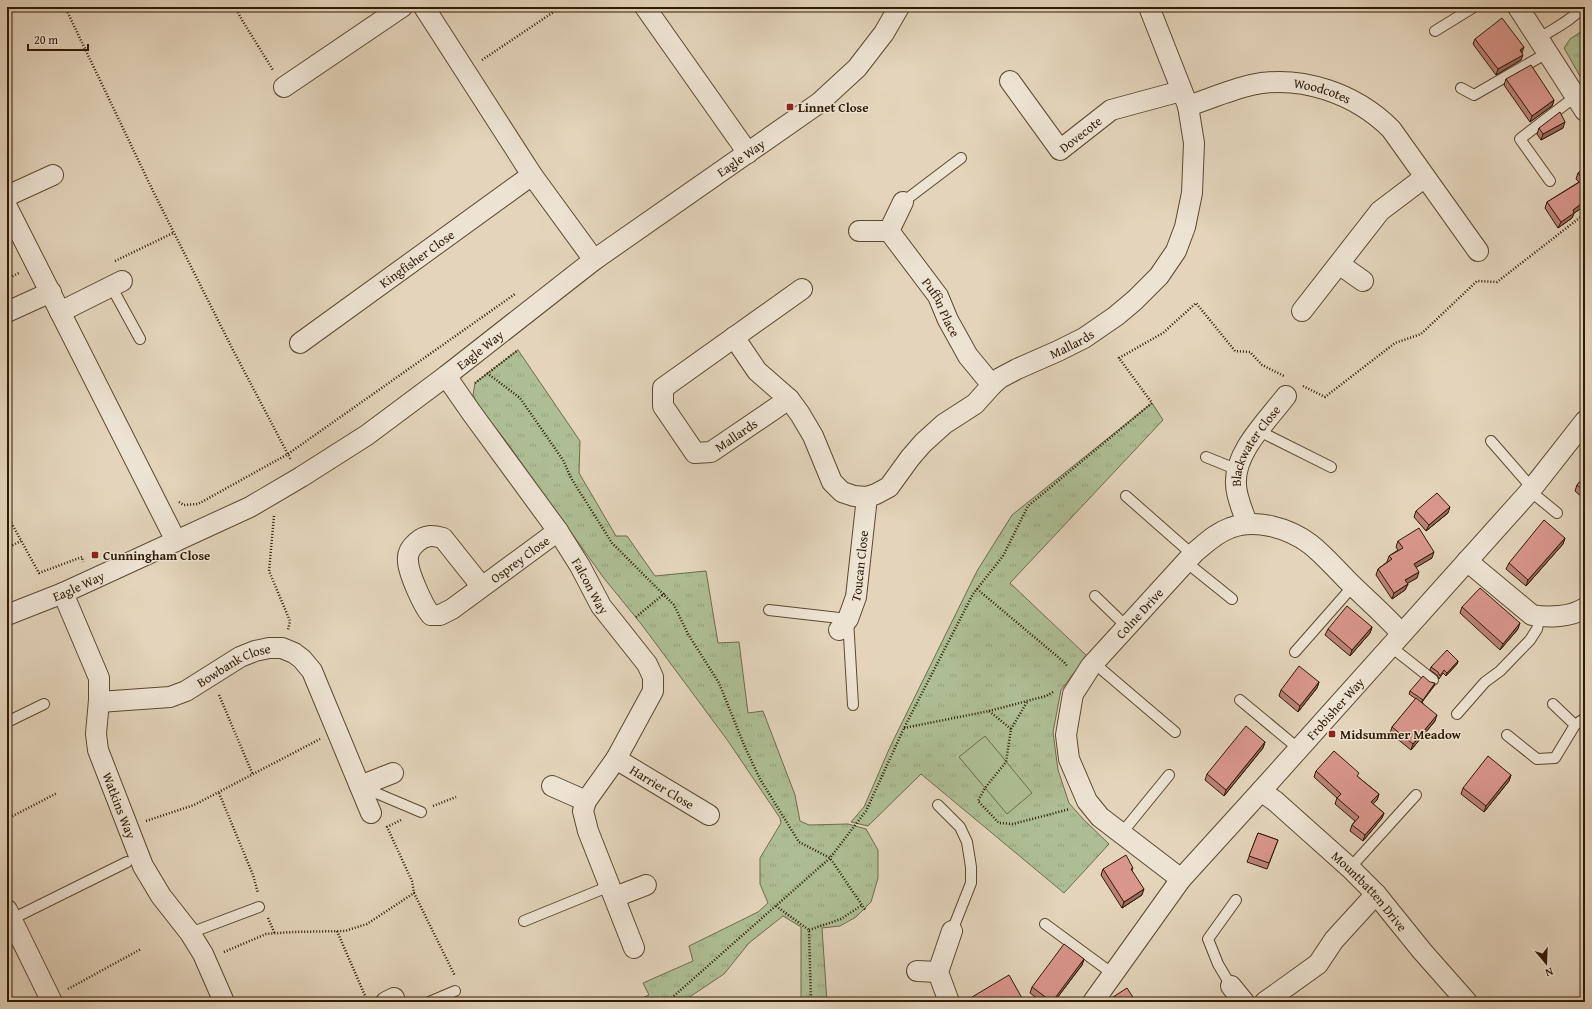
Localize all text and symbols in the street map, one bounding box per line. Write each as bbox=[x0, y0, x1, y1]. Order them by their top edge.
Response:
scale bar bbox=[28, 26, 88, 52]
text: 20 m bbox=[34, 31, 58, 48]
street label: Woodcotes bbox=[1292, 74, 1354, 108]
place label: Linnet Close bbox=[798, 98, 869, 117]
marker: Linnet Close bbox=[785, 102, 795, 112]
street label: Dovecote bbox=[1055, 112, 1106, 157]
street label: Eagle Way bbox=[713, 134, 769, 182]
street label: Kingfisher Close bbox=[376, 225, 458, 293]
street label: Puffin Place bbox=[917, 274, 965, 340]
street label: Eagle Way bbox=[453, 325, 508, 374]
street label: Mallards bbox=[1047, 325, 1098, 364]
street label: Blackwater Close bbox=[1227, 401, 1285, 487]
street label: Mallards bbox=[711, 414, 761, 457]
street label: Toucan Close bbox=[846, 529, 873, 604]
street label: Osprey Close bbox=[486, 531, 554, 588]
place label: Cunningham Close bbox=[103, 546, 210, 565]
marker: Cunningham Close bbox=[90, 550, 100, 560]
street label: Falcon Way bbox=[567, 554, 613, 619]
street label: Eagle Way bbox=[50, 566, 108, 606]
street label: Colne Drive bbox=[1111, 584, 1168, 643]
street label: Bowbank Close bbox=[193, 639, 272, 692]
street label: Frobisher Way bbox=[1302, 673, 1369, 744]
place label: Midsummer Meadow bbox=[1340, 725, 1462, 744]
marker: Midsummer Meadow bbox=[1327, 729, 1337, 739]
street label: Harrier Close bbox=[626, 761, 698, 814]
street label: Watkins Way bbox=[97, 769, 141, 842]
street label: Mountbatten Drive bbox=[1327, 847, 1412, 936]
north arrow bbox=[1526, 943, 1566, 983]
text: N bbox=[1543, 964, 1555, 981]

